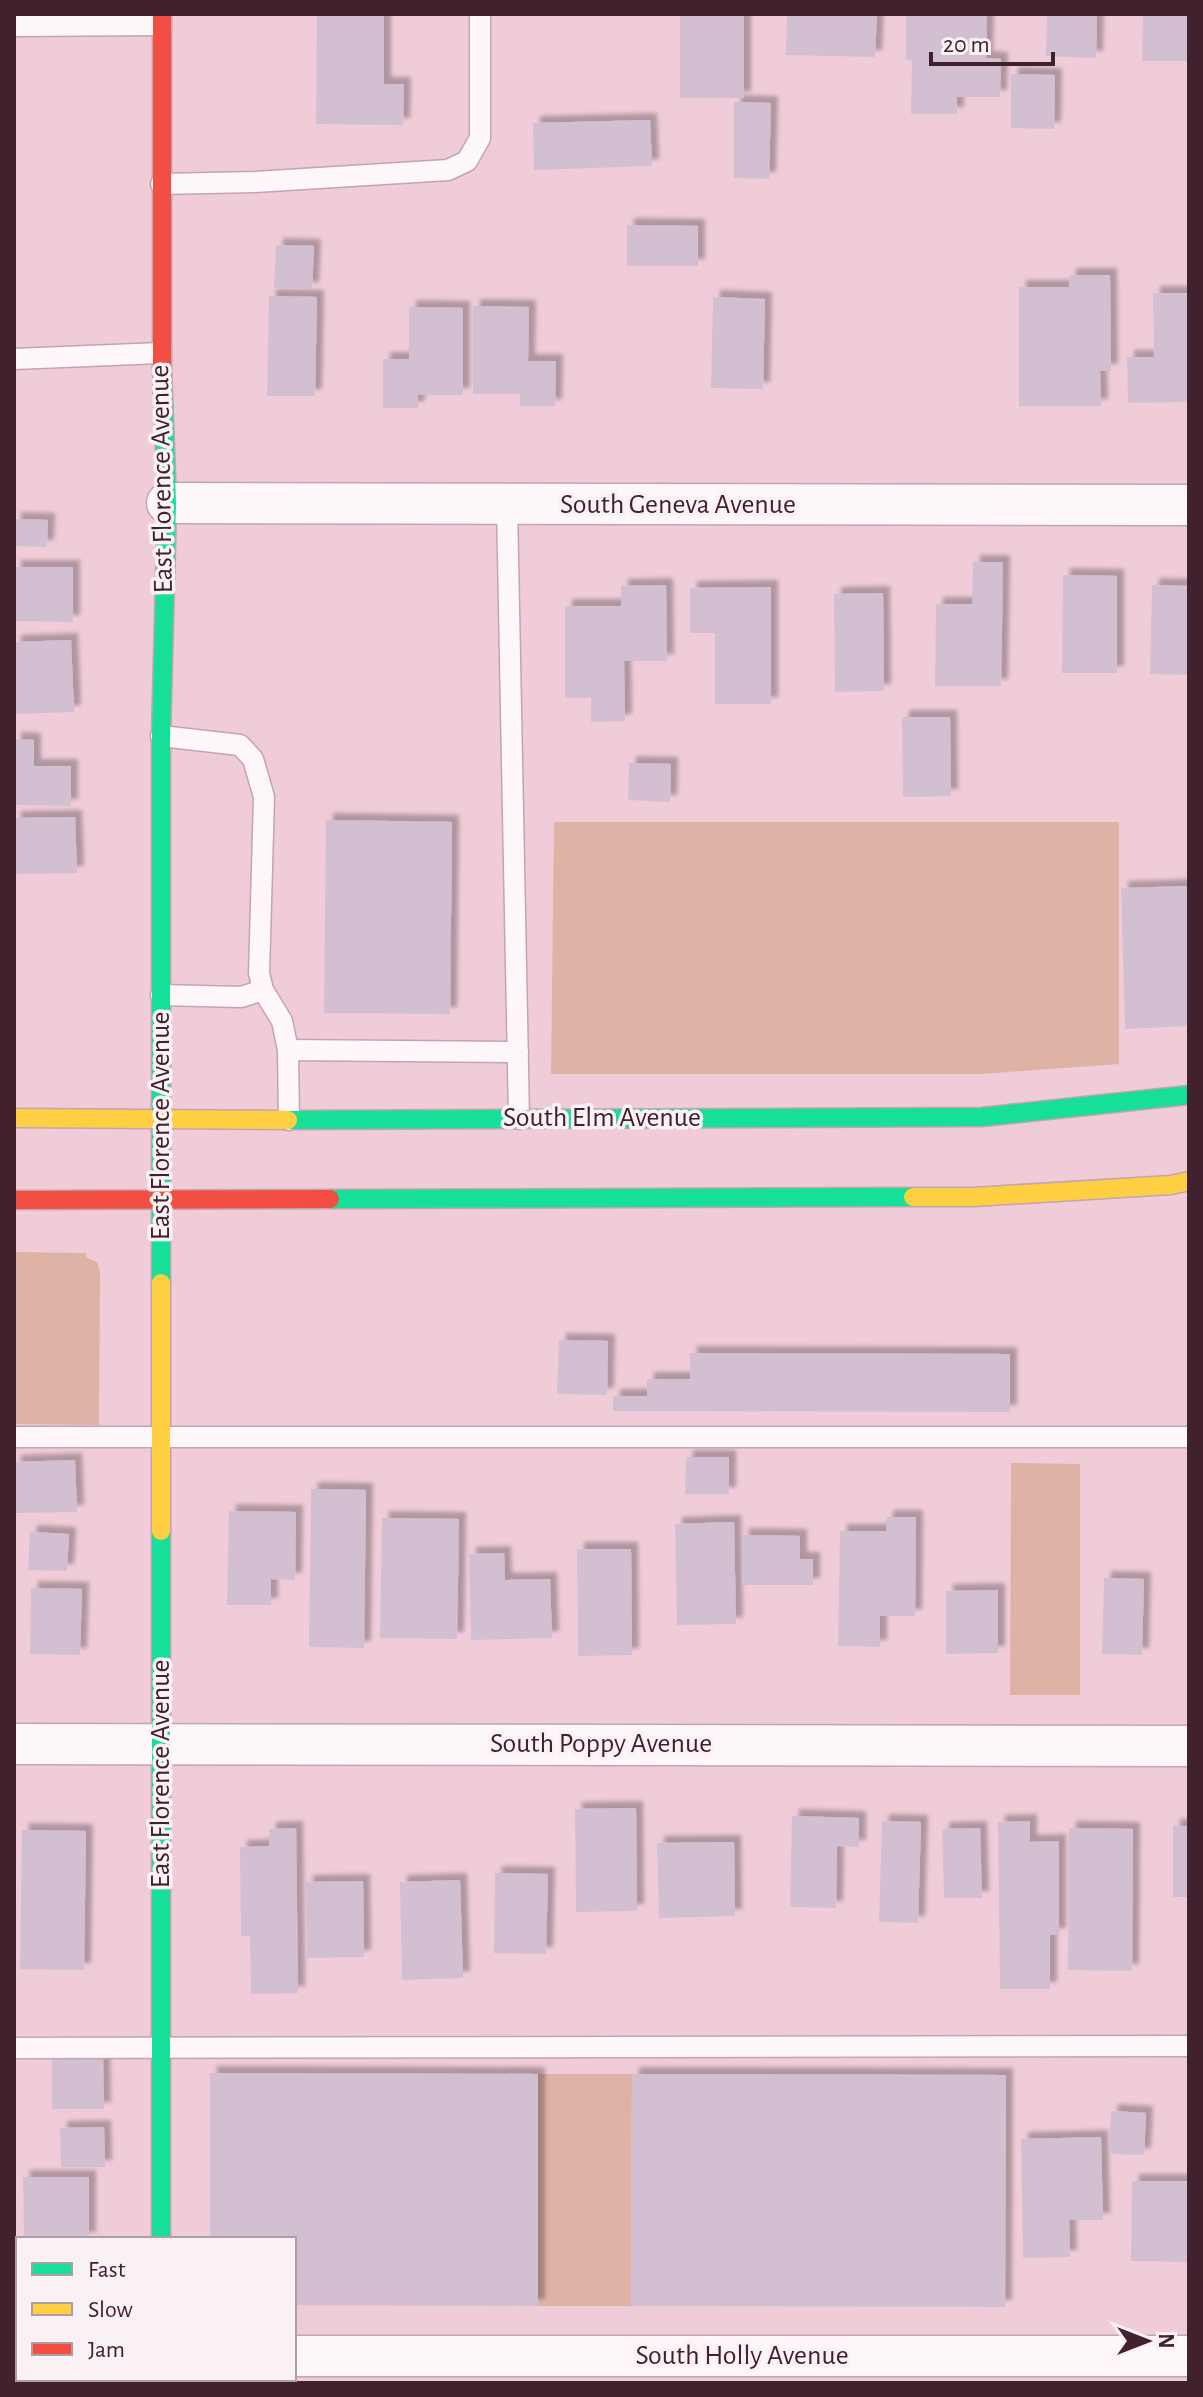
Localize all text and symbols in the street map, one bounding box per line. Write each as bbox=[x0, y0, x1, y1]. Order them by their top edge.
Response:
scale bar bbox=[931, 16, 1053, 66]
text: 20 m bbox=[943, 33, 990, 57]
street label: East Florence Avenue bbox=[146, 364, 178, 594]
street label: South Geneva Avenue bbox=[560, 491, 796, 519]
street label: East Florence Avenue bbox=[147, 1012, 175, 1240]
street label: South Elm Avenue bbox=[503, 1104, 701, 1132]
street label: East Florence Avenue bbox=[147, 1660, 175, 1888]
street label: South Poppy Avenue bbox=[490, 1730, 712, 1758]
legend bbox=[16, 2237, 296, 2381]
text: Fast bbox=[88, 2258, 126, 2282]
text: Slow bbox=[88, 2298, 133, 2322]
north arrow bbox=[1107, 2301, 1187, 2381]
text: N bbox=[1155, 2333, 1177, 2349]
text: Jam bbox=[88, 2338, 125, 2362]
street label: South Holly Avenue bbox=[635, 2342, 849, 2370]

